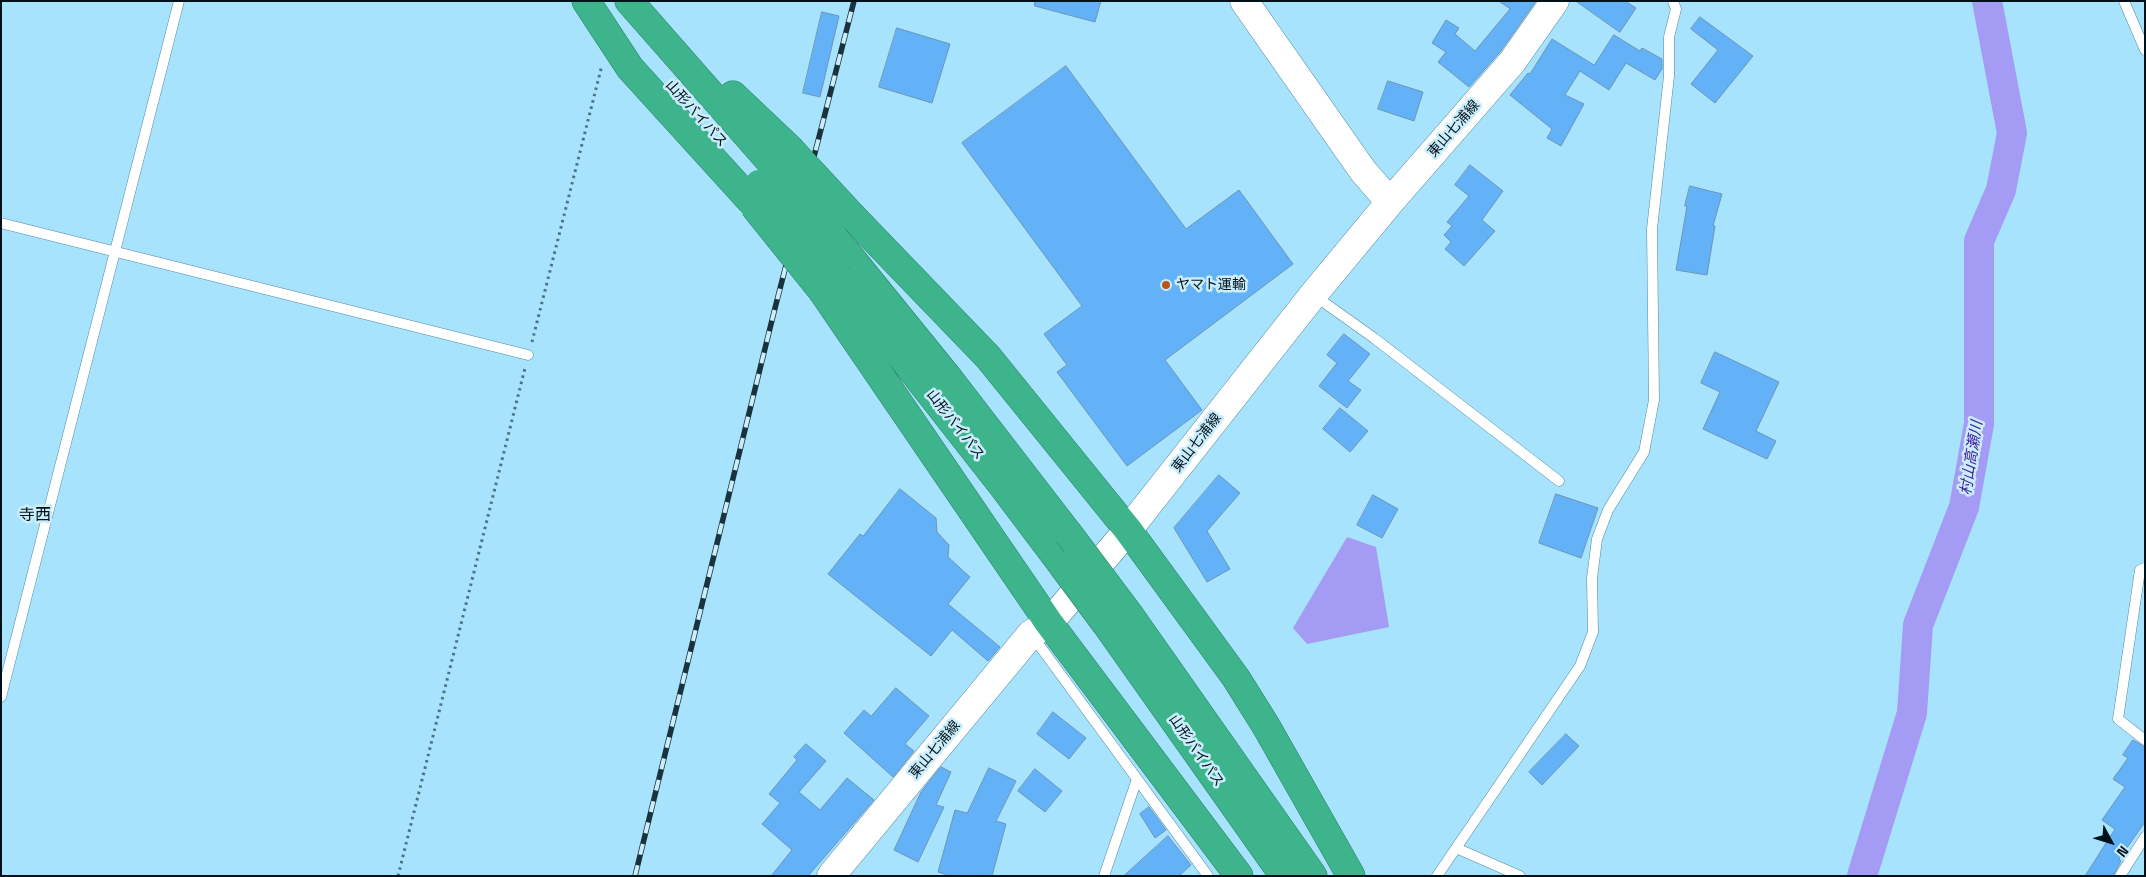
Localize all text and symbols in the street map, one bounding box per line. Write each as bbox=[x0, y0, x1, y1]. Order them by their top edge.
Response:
street label: 山形バイパス bbox=[662, 77, 730, 151]
street label: 東山七浦線 bbox=[1425, 97, 1483, 161]
place label: ヤマト運輸 bbox=[1176, 277, 1246, 293]
marker: ヤマト運輸 bbox=[1160, 279, 1172, 291]
street label: 山形バイパス bbox=[923, 387, 987, 463]
street label: 東山七浦線 bbox=[1169, 410, 1225, 476]
water label: 村山高瀬川 bbox=[1957, 420, 1987, 496]
district label: 寺西 bbox=[19, 506, 51, 526]
street label: 山形バイパス bbox=[1165, 712, 1227, 790]
street label: 東山七浦線 bbox=[906, 718, 964, 782]
north arrow bbox=[2086, 817, 2136, 867]
text: N bbox=[2113, 842, 2133, 861]

